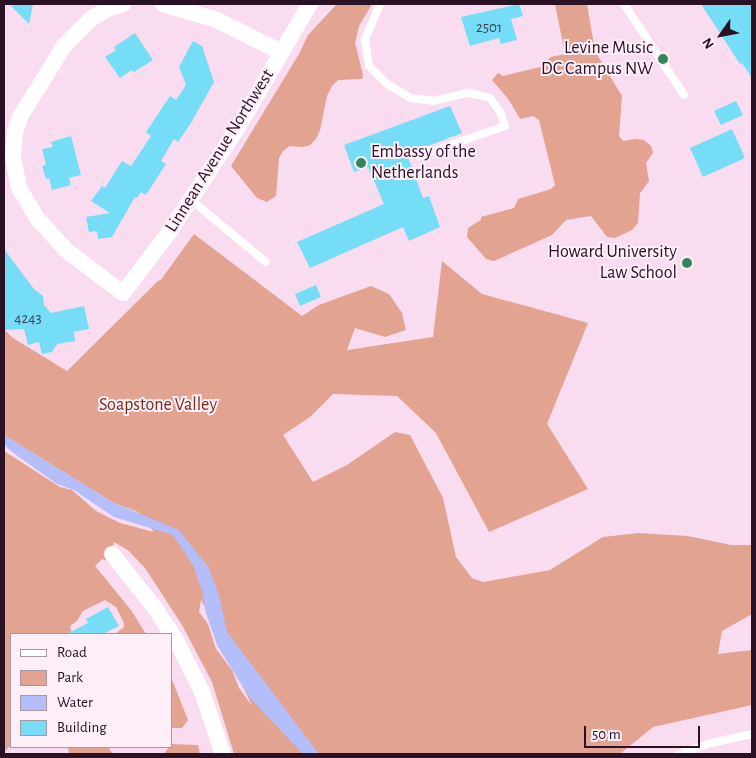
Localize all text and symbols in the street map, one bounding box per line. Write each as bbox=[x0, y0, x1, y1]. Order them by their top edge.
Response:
north arrow bbox=[696, 10, 746, 60]
house number: 2501 bbox=[476, 19, 502, 37]
text: N bbox=[700, 35, 717, 51]
place label: Levine Music DC Campus NW bbox=[541, 38, 653, 80]
marker: Levine Music DC Campus NW bbox=[657, 53, 669, 65]
street label: Linnean Avenue Northwest bbox=[161, 66, 279, 236]
place label: Embassy of the Netherlands bbox=[371, 142, 476, 184]
marker: Embassy of the Netherlands bbox=[355, 157, 367, 169]
place label: Howard University Law School bbox=[548, 242, 677, 284]
marker: Howard University Law School bbox=[681, 257, 693, 269]
house number: 4243 bbox=[14, 310, 42, 328]
park label: Soapstone Valley bbox=[99, 394, 217, 416]
legend bbox=[10, 633, 172, 748]
text: Road bbox=[57, 645, 87, 660]
text: Park bbox=[57, 670, 83, 685]
text: Water bbox=[57, 695, 93, 710]
scale bar bbox=[586, 716, 702, 748]
text: Building bbox=[57, 720, 107, 735]
text: 50 m bbox=[592, 727, 621, 742]

